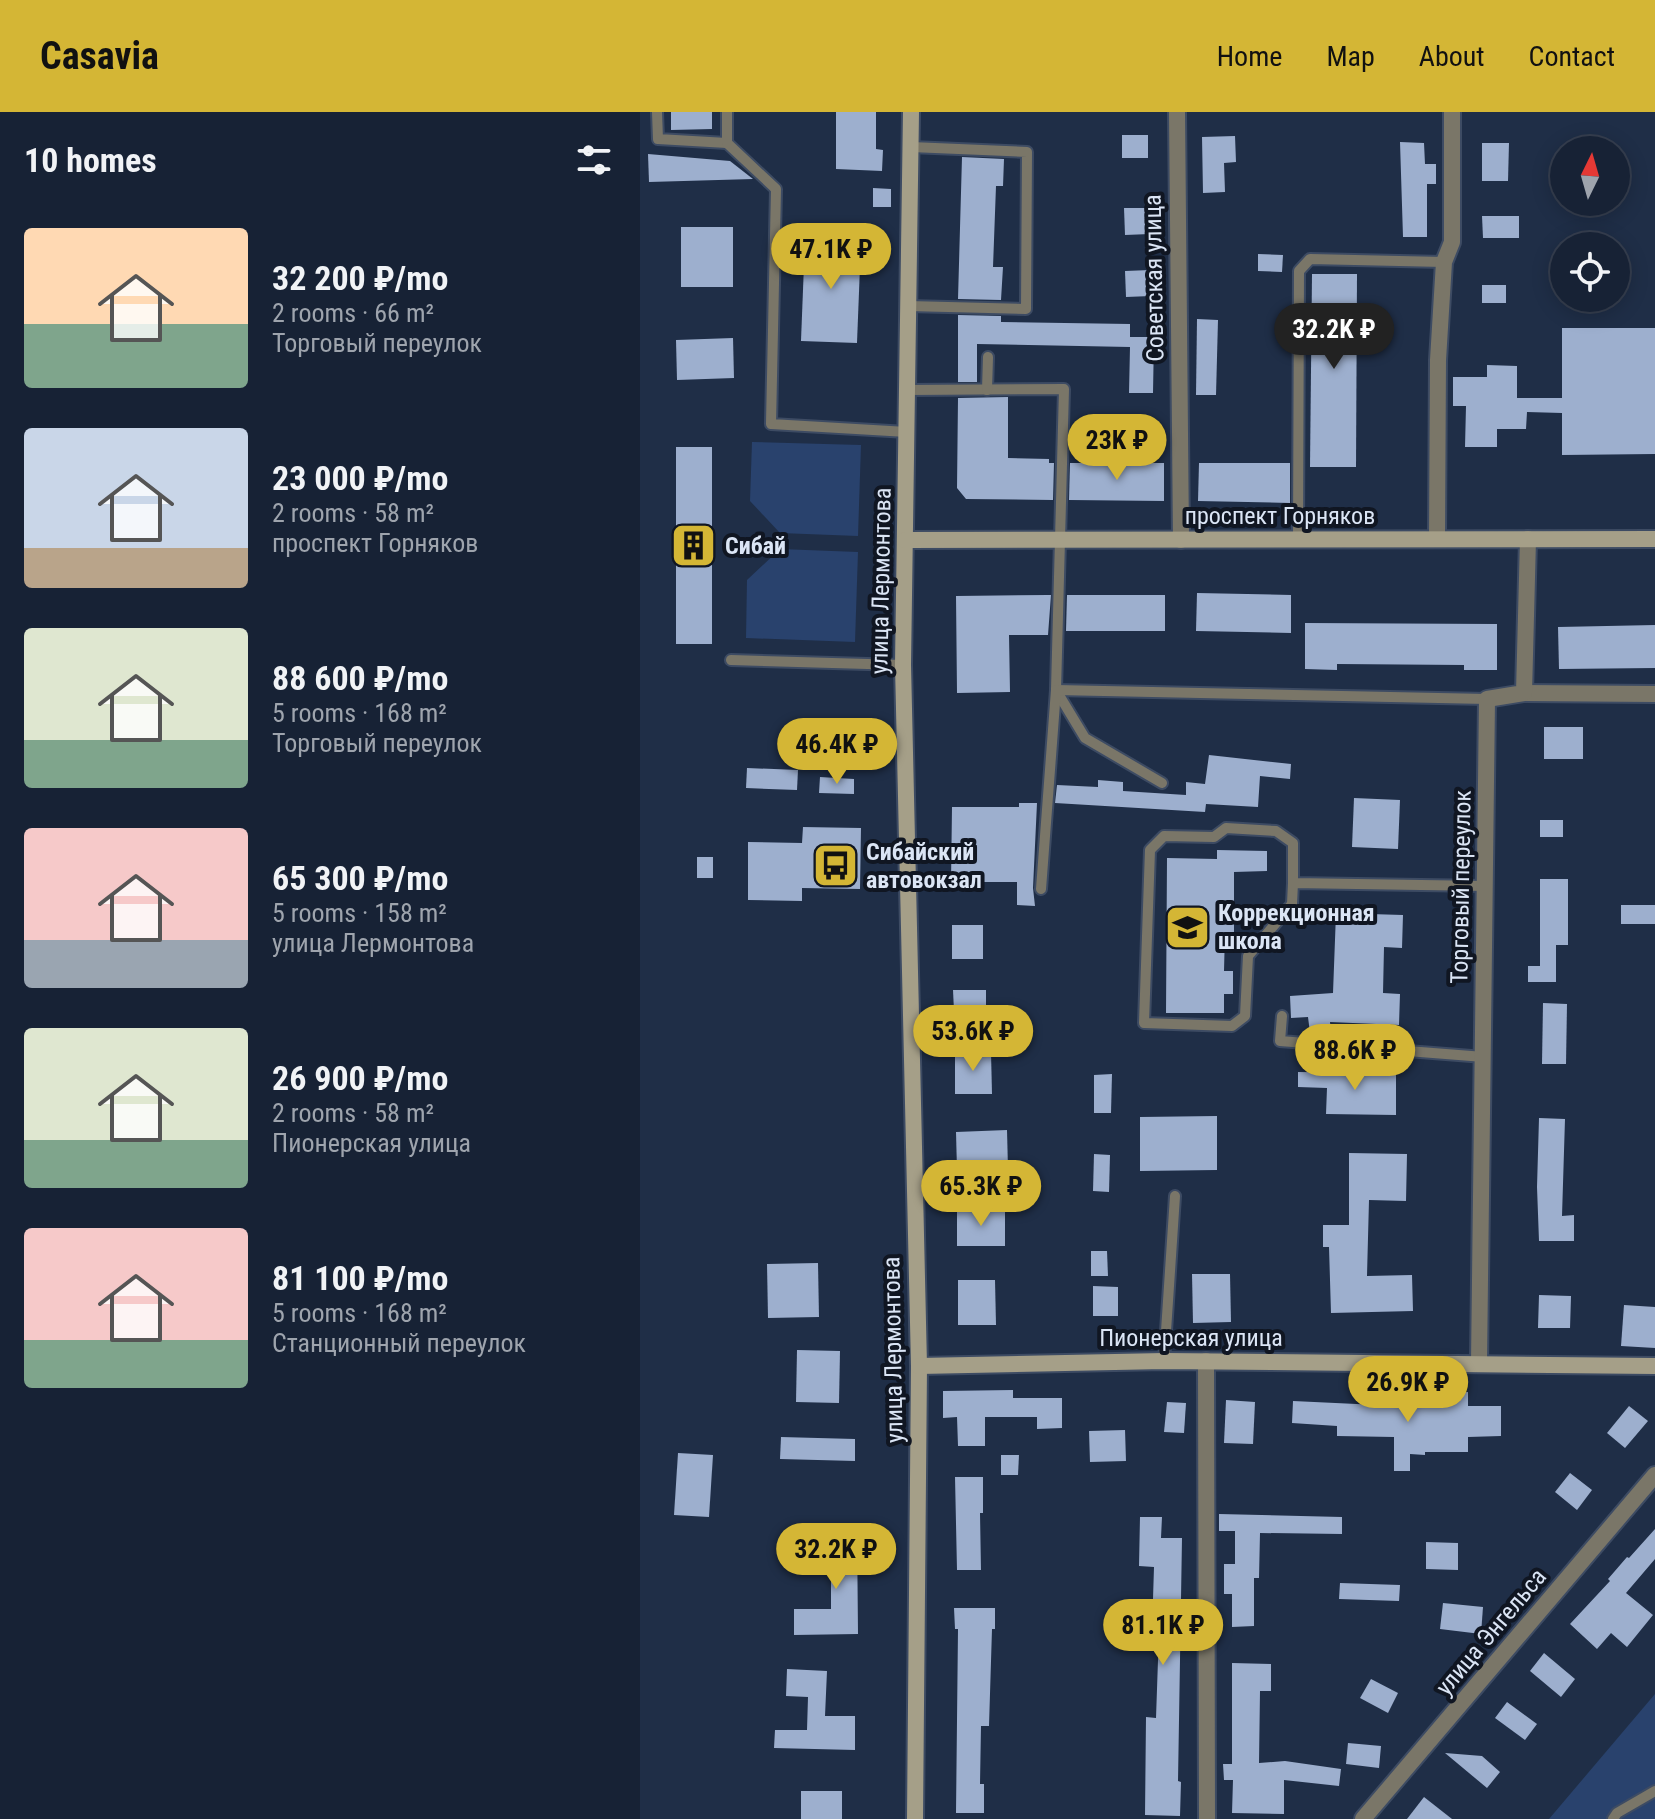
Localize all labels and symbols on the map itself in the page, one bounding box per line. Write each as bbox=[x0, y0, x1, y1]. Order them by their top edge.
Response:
north arrow bbox=[1550, 136, 1630, 216]
street label: Советская улица bbox=[1139, 194, 1169, 362]
pin: 47.1K ₽ bbox=[757, 223, 905, 291]
pin: 32.2K ₽ bbox=[1260, 303, 1408, 371]
pin: 23K ₽ bbox=[1061, 414, 1173, 482]
street label: улица Лермонтова bbox=[865, 487, 897, 675]
street label: проспект Горняков bbox=[1185, 502, 1375, 530]
building icon: Сибай bbox=[670, 522, 718, 570]
place label: Сибай bbox=[725, 532, 786, 560]
pin: 46.4K ₽ bbox=[763, 718, 911, 786]
street label: Торговый переулок bbox=[1445, 789, 1477, 984]
place label: Сибайский автовокзал bbox=[866, 838, 982, 894]
bus stop icon: Сибайский автовокзал bbox=[811, 842, 859, 890]
place label: Коррекционная школа bbox=[1218, 899, 1375, 955]
school or university icon: Коррекционная школа bbox=[1163, 903, 1211, 951]
pin: 53.6K ₽ bbox=[899, 1005, 1047, 1073]
pin: 88.6K ₽ bbox=[1281, 1024, 1429, 1092]
pin: 65.3K ₽ bbox=[907, 1160, 1055, 1228]
street label: улица Лермонтова bbox=[877, 1256, 909, 1444]
street label: Пионерская улица bbox=[1099, 1324, 1283, 1352]
pin: 26.9K ₽ bbox=[1334, 1356, 1482, 1424]
pin: 32.2K ₽ bbox=[762, 1523, 910, 1591]
street label: улица Энгельса bbox=[1430, 1563, 1552, 1701]
pin: 81.1K ₽ bbox=[1089, 1599, 1237, 1667]

